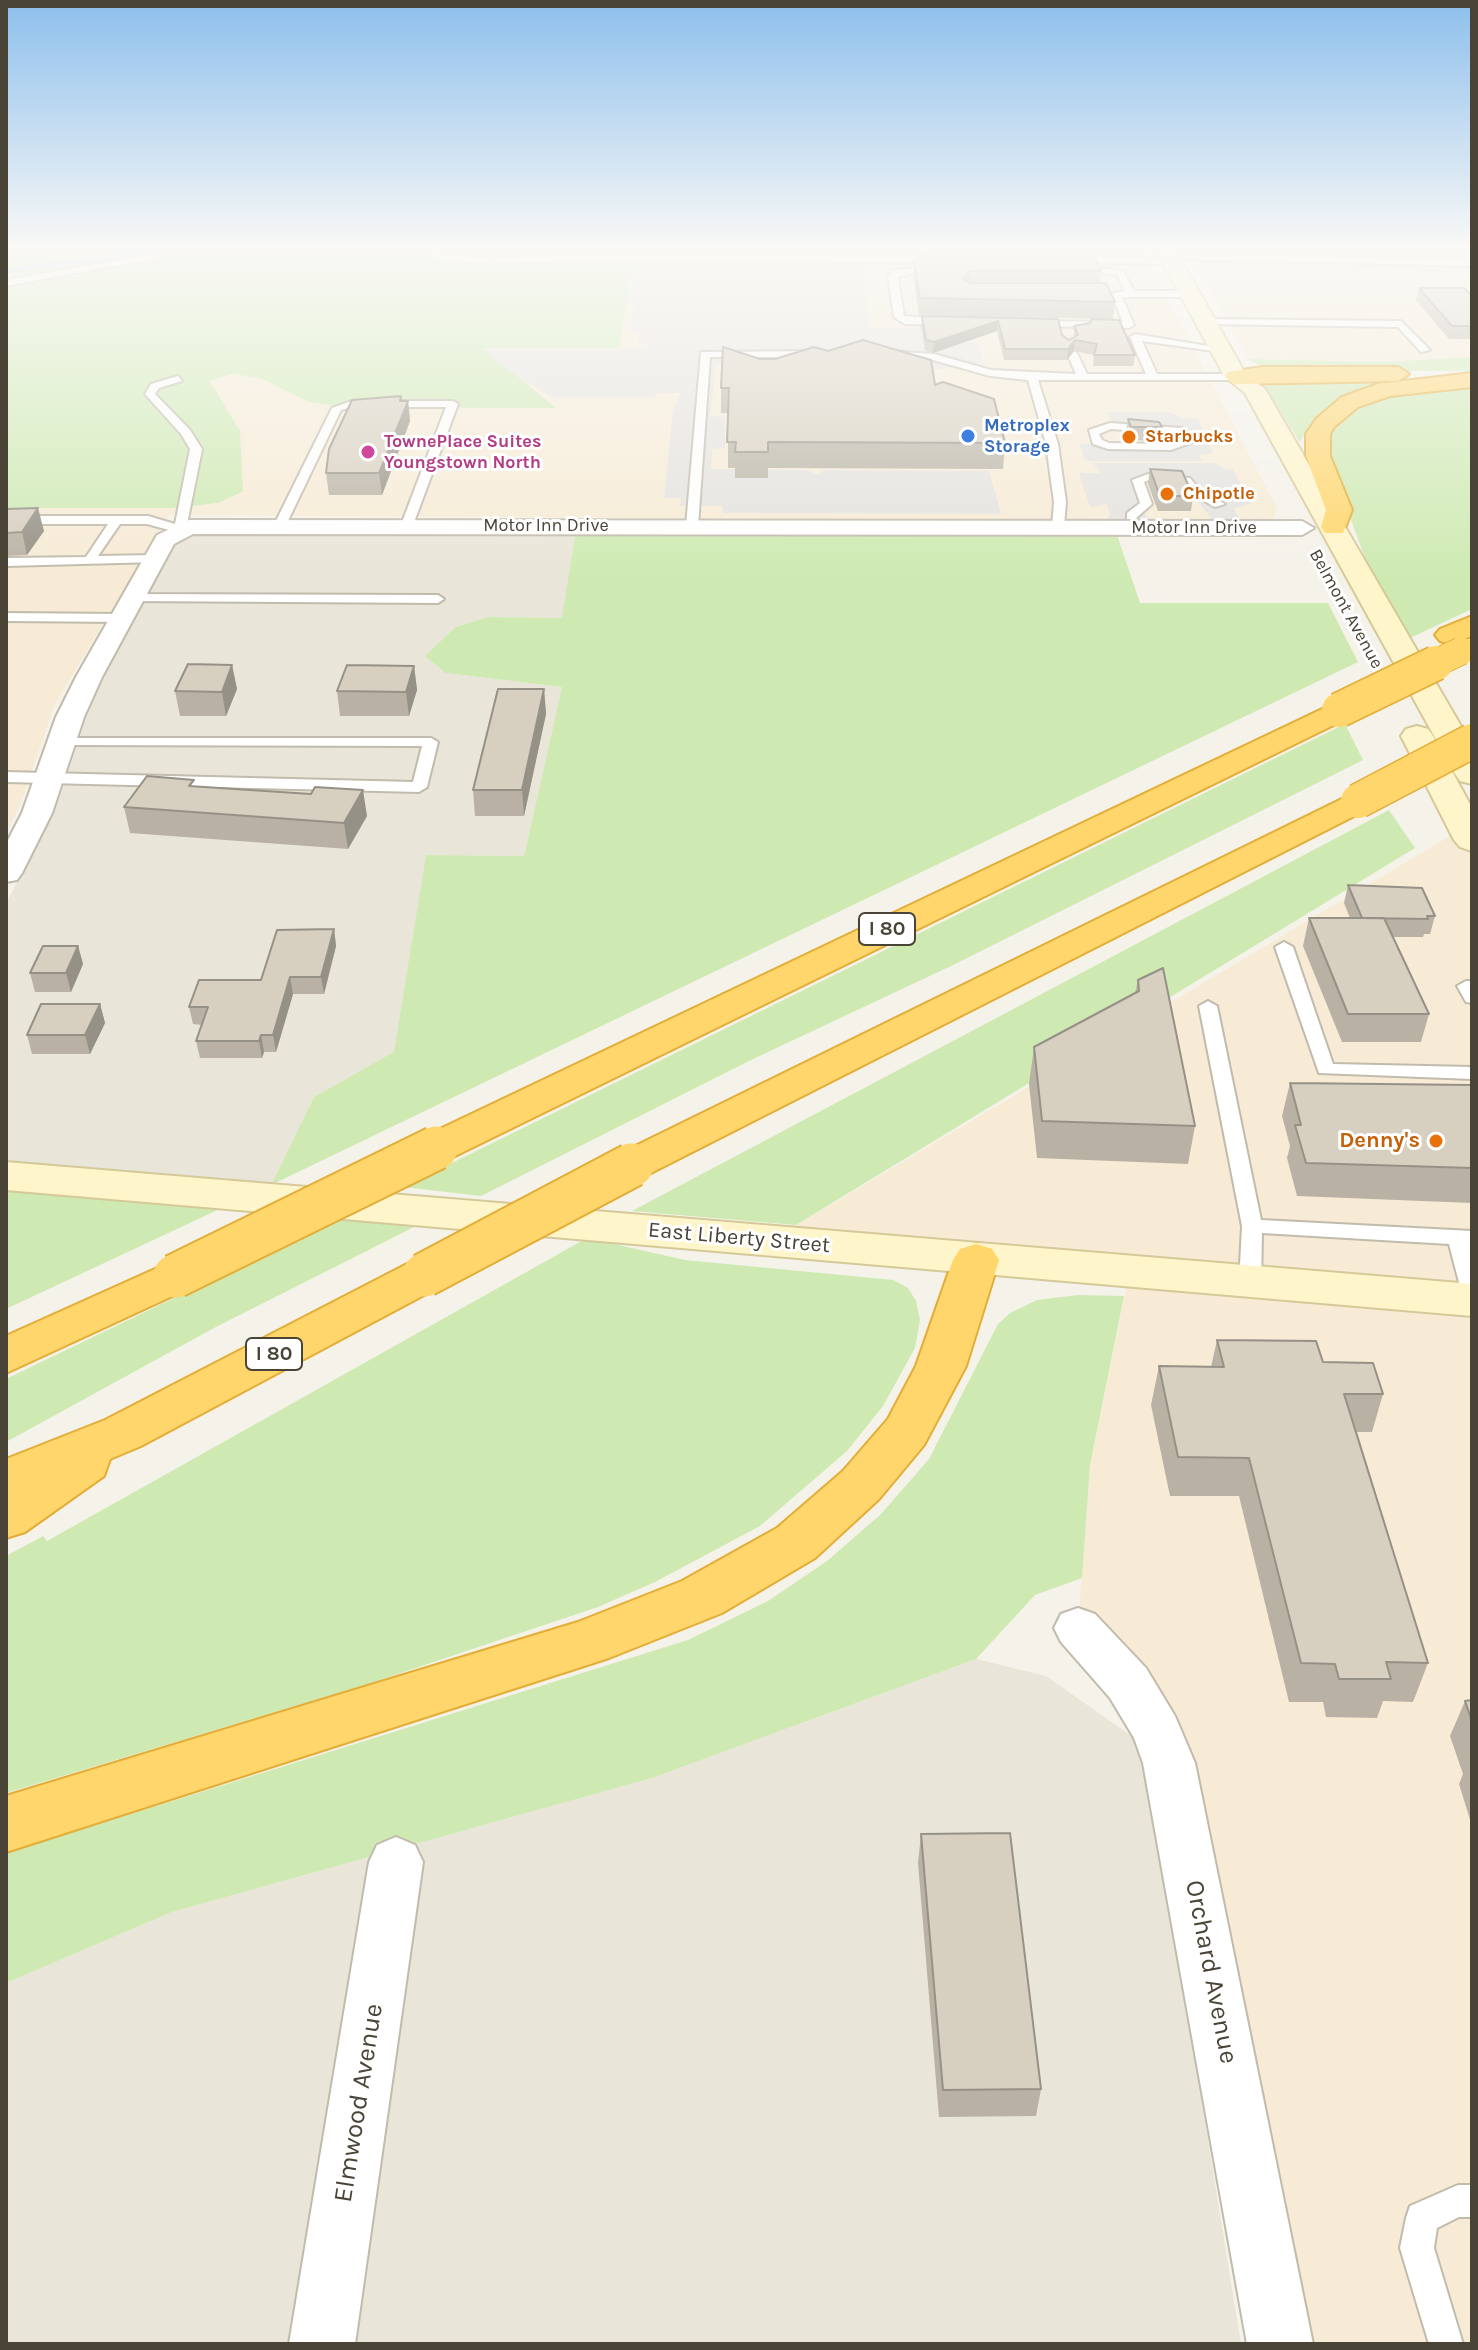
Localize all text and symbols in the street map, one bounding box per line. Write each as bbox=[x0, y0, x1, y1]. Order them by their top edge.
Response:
place label: Metroplex Storage bbox=[984, 415, 1070, 458]
place label: Starbucks bbox=[1145, 426, 1233, 448]
marker: Metroplex Storage bbox=[959, 427, 977, 445]
marker: Starbucks bbox=[1120, 428, 1138, 446]
place label: TownePlace Suites Youngstown North bbox=[384, 431, 541, 474]
marker: TownePlace Suites Youngstown North bbox=[359, 443, 377, 461]
place label: Chipotle bbox=[1183, 483, 1255, 505]
marker: Chipotle bbox=[1158, 485, 1176, 503]
street label: Motor Inn Drive bbox=[483, 515, 609, 537]
street label: Motor Inn Drive bbox=[1131, 517, 1257, 539]
street label: Belmont Avenue bbox=[1304, 545, 1388, 673]
road number: I 80 bbox=[859, 913, 915, 945]
place label: Denny's bbox=[1339, 1128, 1420, 1154]
marker: Denny's bbox=[1427, 1132, 1445, 1150]
street label: East Liberty Street bbox=[647, 1217, 831, 1259]
road number: I 80 bbox=[246, 1338, 302, 1370]
street label: Orchard Avenue bbox=[1178, 1878, 1244, 2066]
street label: Elmwood Avenue bbox=[328, 2001, 390, 2205]

